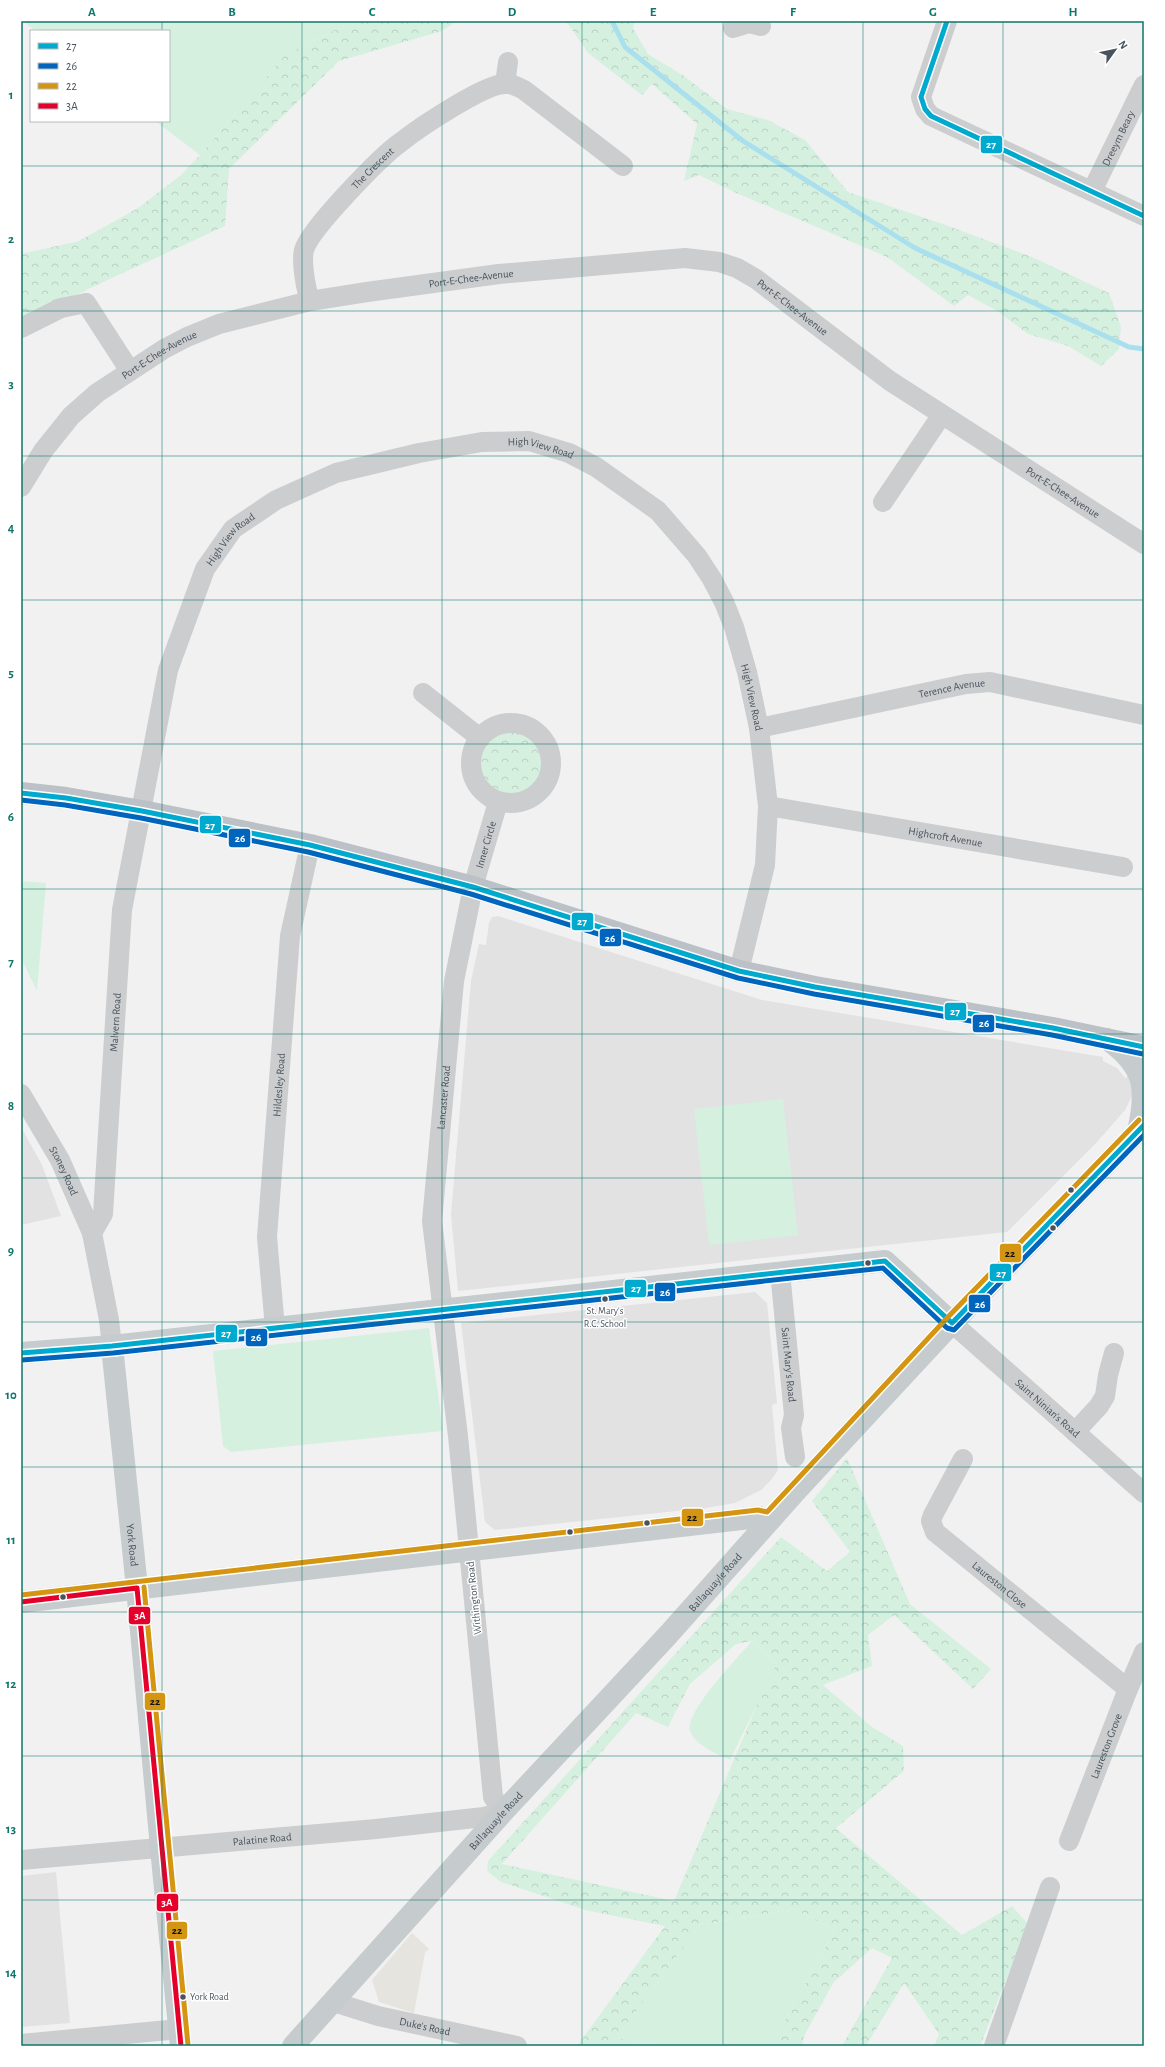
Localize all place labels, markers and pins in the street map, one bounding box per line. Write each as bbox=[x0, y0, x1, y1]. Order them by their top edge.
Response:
unlabelled marker bbox=[1066, 1185, 1076, 1195]
unlabelled marker bbox=[1048, 1223, 1058, 1233]
unlabelled marker bbox=[863, 1258, 873, 1268]
marker: St. Mary's R.C. School bbox=[600, 1294, 610, 1304]
place label: St. Mary's R.C. School bbox=[584, 1306, 626, 1329]
unlabelled marker bbox=[642, 1518, 652, 1528]
unlabelled marker bbox=[565, 1527, 575, 1537]
unlabelled marker bbox=[58, 1592, 68, 1602]
marker: York Road bbox=[178, 1992, 188, 2002]
place label: York Road bbox=[190, 1992, 229, 2002]

